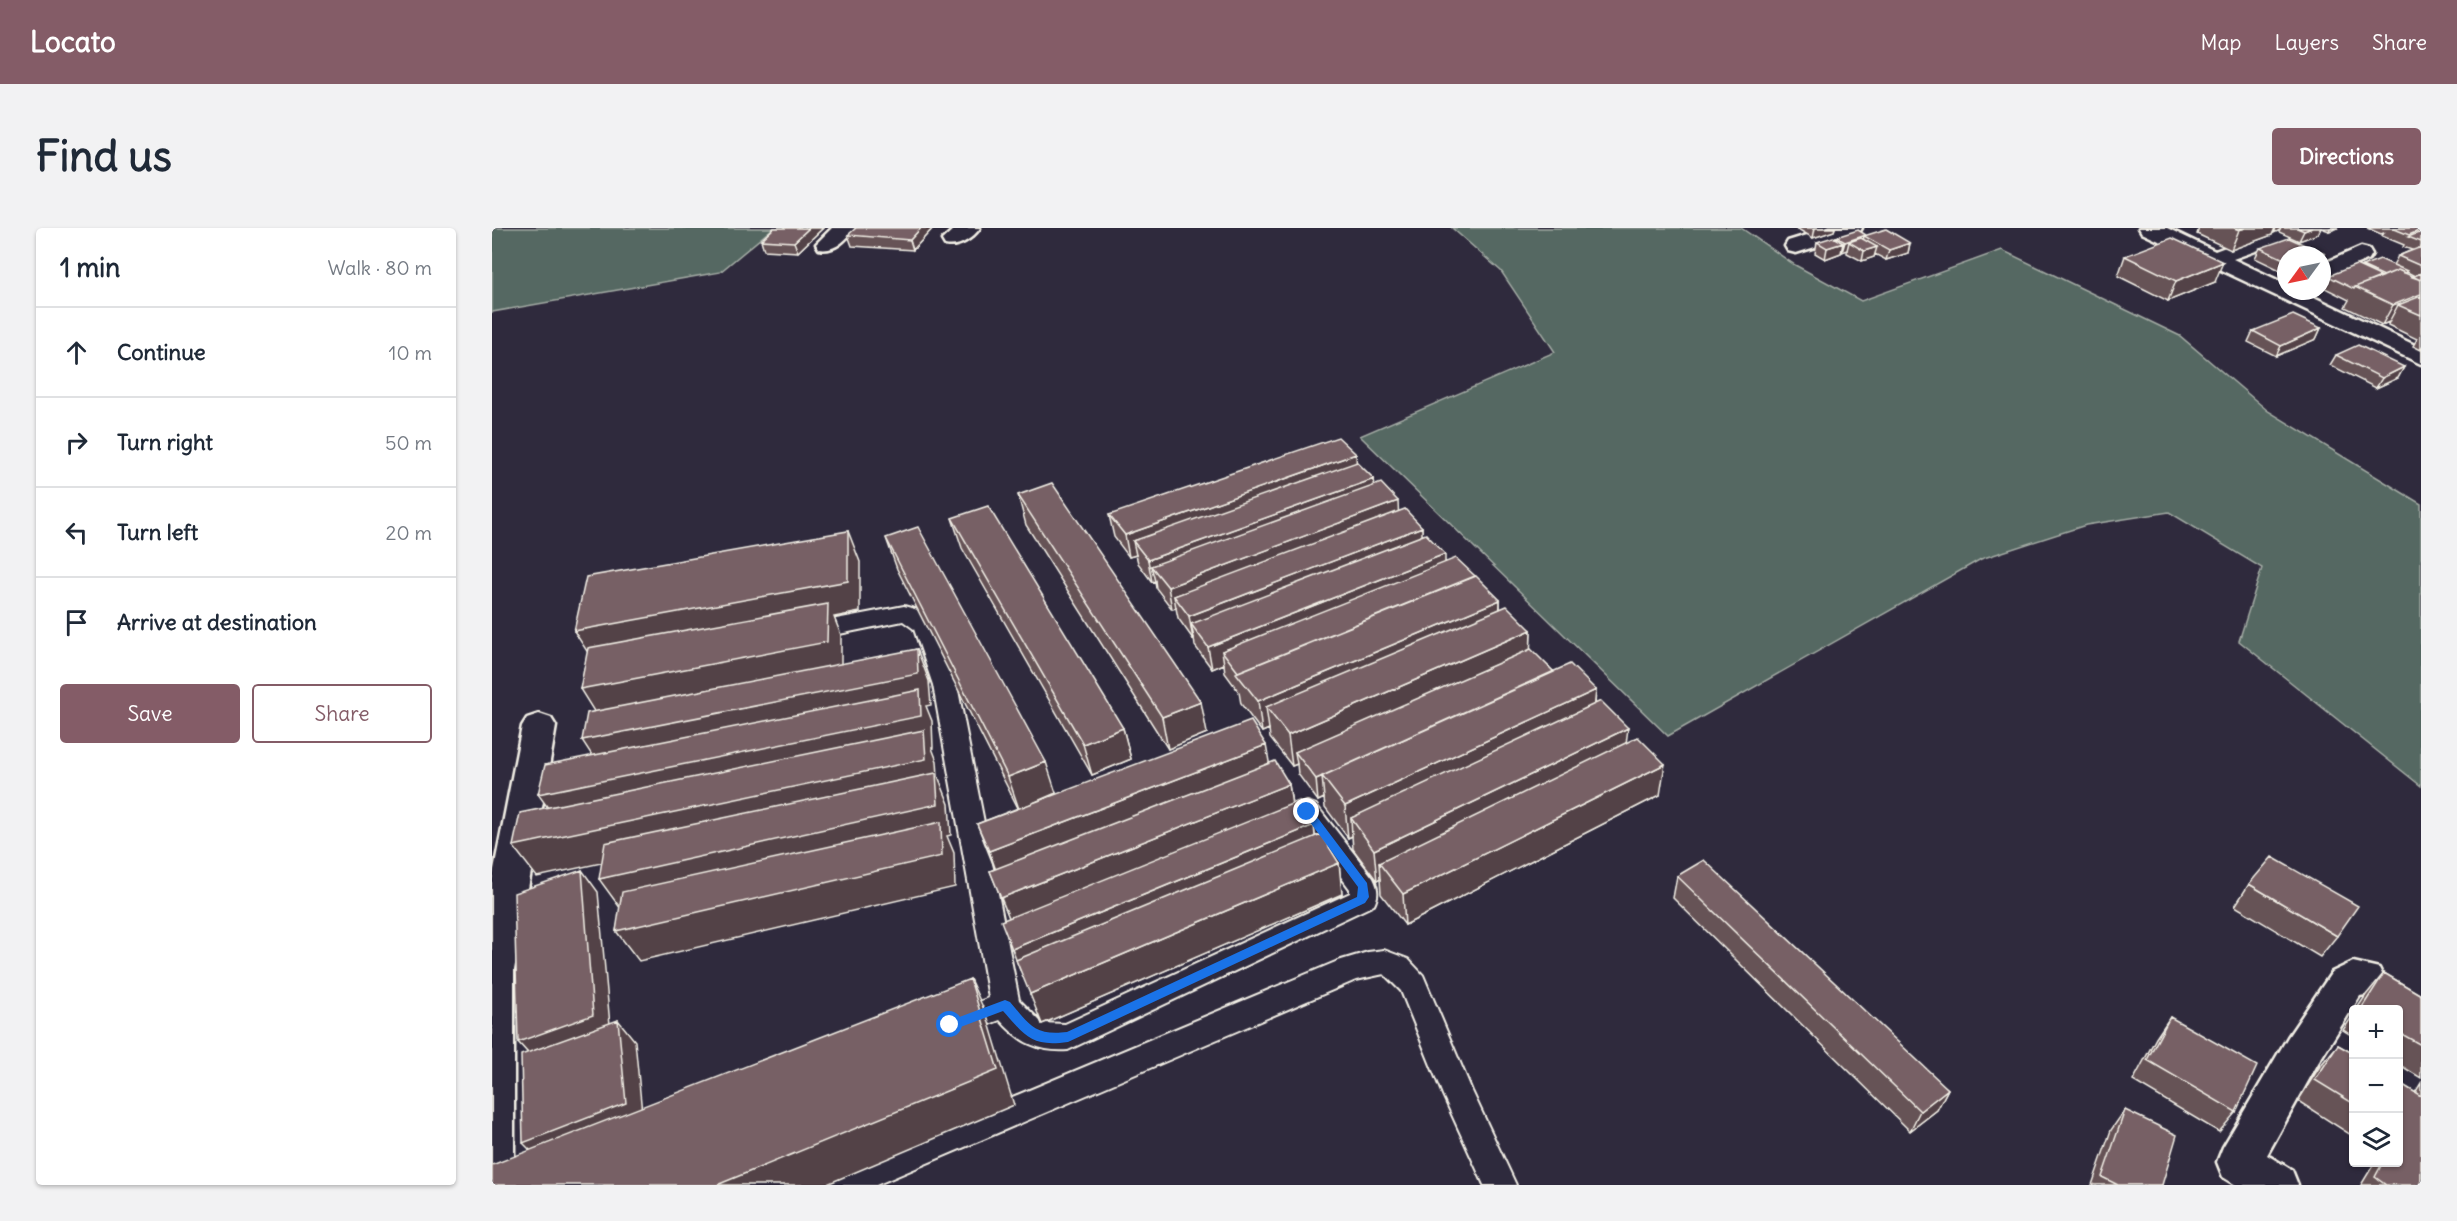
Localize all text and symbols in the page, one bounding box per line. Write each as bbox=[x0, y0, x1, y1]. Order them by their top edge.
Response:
text: Locato bbox=[30, 24, 116, 60]
text: Map bbox=[2201, 29, 2241, 56]
text: Layers bbox=[2274, 29, 2339, 56]
text: Share bbox=[2372, 29, 2427, 56]
button: Directions bbox=[2272, 128, 2421, 185]
text: Find us bbox=[36, 130, 172, 182]
north arrow bbox=[2277, 246, 2331, 300]
text: 1 min bbox=[60, 251, 120, 284]
text: Walk · 80 m bbox=[327, 255, 432, 280]
icon: ahead bbox=[60, 336, 93, 369]
text: Continue bbox=[117, 338, 206, 366]
text: 10 m bbox=[389, 340, 432, 365]
icon: right bbox=[60, 426, 93, 459]
text: Turn right bbox=[117, 428, 213, 456]
text: 50 m bbox=[385, 430, 432, 455]
icon: left bbox=[60, 516, 93, 549]
text: Turn left bbox=[117, 518, 198, 546]
text: 20 m bbox=[386, 520, 432, 545]
icon: arrive bbox=[60, 606, 93, 639]
text: Arrive at destination bbox=[117, 608, 317, 636]
button: Save bbox=[60, 684, 240, 743]
button: Share bbox=[252, 684, 432, 743]
route end bbox=[1293, 798, 1319, 824]
map controls bbox=[2349, 1005, 2403, 1167]
button: + bbox=[2349, 1005, 2403, 1059]
route start bbox=[936, 1011, 962, 1037]
button: − bbox=[2349, 1059, 2403, 1113]
button: layers bbox=[2349, 1113, 2403, 1167]

